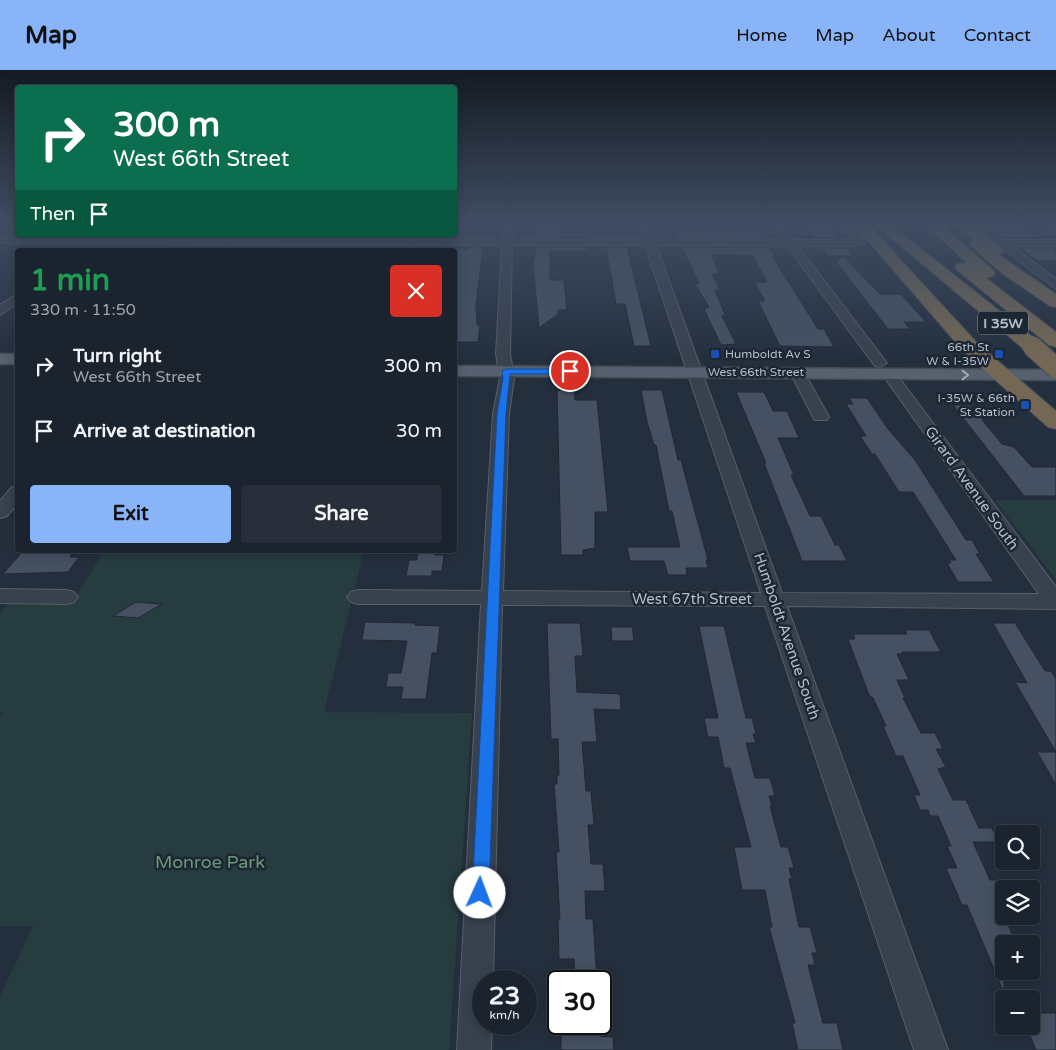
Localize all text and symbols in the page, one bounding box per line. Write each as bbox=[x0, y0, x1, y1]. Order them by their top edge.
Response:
text: Map bbox=[25, 21, 77, 50]
text: Home bbox=[736, 24, 787, 46]
text: Map bbox=[815, 24, 854, 46]
text: About bbox=[882, 24, 936, 46]
text: Contact bbox=[964, 24, 1031, 46]
text: 300 m bbox=[113, 104, 220, 146]
icon: right bbox=[30, 105, 95, 170]
text: West 66th Street bbox=[113, 146, 289, 172]
icon: arrive bbox=[85, 200, 113, 228]
text: Then bbox=[30, 203, 75, 225]
text: 1 min bbox=[30, 262, 110, 299]
button: close bbox=[390, 265, 442, 317]
text: 330 m · 11:50 bbox=[30, 300, 136, 320]
road number: I 35W bbox=[978, 312, 1028, 334]
place label: 66th St W & I-35W bbox=[926, 340, 989, 368]
text: Turn right bbox=[73, 345, 161, 367]
place label: Humboldt Av S bbox=[725, 347, 811, 361]
marker: Humboldt Av S bbox=[709, 348, 721, 360]
marker: 66th St W & I-35W bbox=[993, 348, 1005, 360]
pin bbox=[549, 350, 591, 392]
icon: right bbox=[30, 352, 58, 380]
text: 300 m bbox=[384, 355, 442, 377]
icon: arrive bbox=[556, 357, 584, 385]
street label: West 66th Street bbox=[708, 365, 805, 379]
text: West 66th Street bbox=[73, 367, 201, 387]
one-way arrow bbox=[962, 370, 969, 380]
place label: I-35W & 66th St Station bbox=[937, 391, 1015, 419]
marker: I-35W & 66th St Station bbox=[1019, 399, 1031, 411]
icon: arrive bbox=[30, 417, 58, 445]
text: Arrive at destination bbox=[73, 420, 256, 442]
text: 30 m bbox=[396, 420, 442, 442]
street label: Girard Avenue South bbox=[921, 423, 1023, 553]
button: Exit bbox=[30, 485, 231, 543]
button: Share bbox=[241, 485, 442, 543]
street label: Humboldt Avenue South bbox=[750, 550, 824, 722]
street label: West 67th Street bbox=[632, 590, 752, 608]
map controls bbox=[995, 825, 1040, 1035]
button: search bbox=[995, 825, 1040, 870]
park label: Monroe Park bbox=[155, 851, 265, 873]
position arrow bbox=[453, 866, 505, 918]
button: layers bbox=[995, 880, 1040, 925]
button: + bbox=[995, 935, 1040, 980]
speed limit sign: 30 bbox=[547, 970, 612, 1035]
text: 23 bbox=[489, 981, 520, 1011]
button: − bbox=[995, 990, 1040, 1035]
text: km/h bbox=[489, 1008, 520, 1022]

